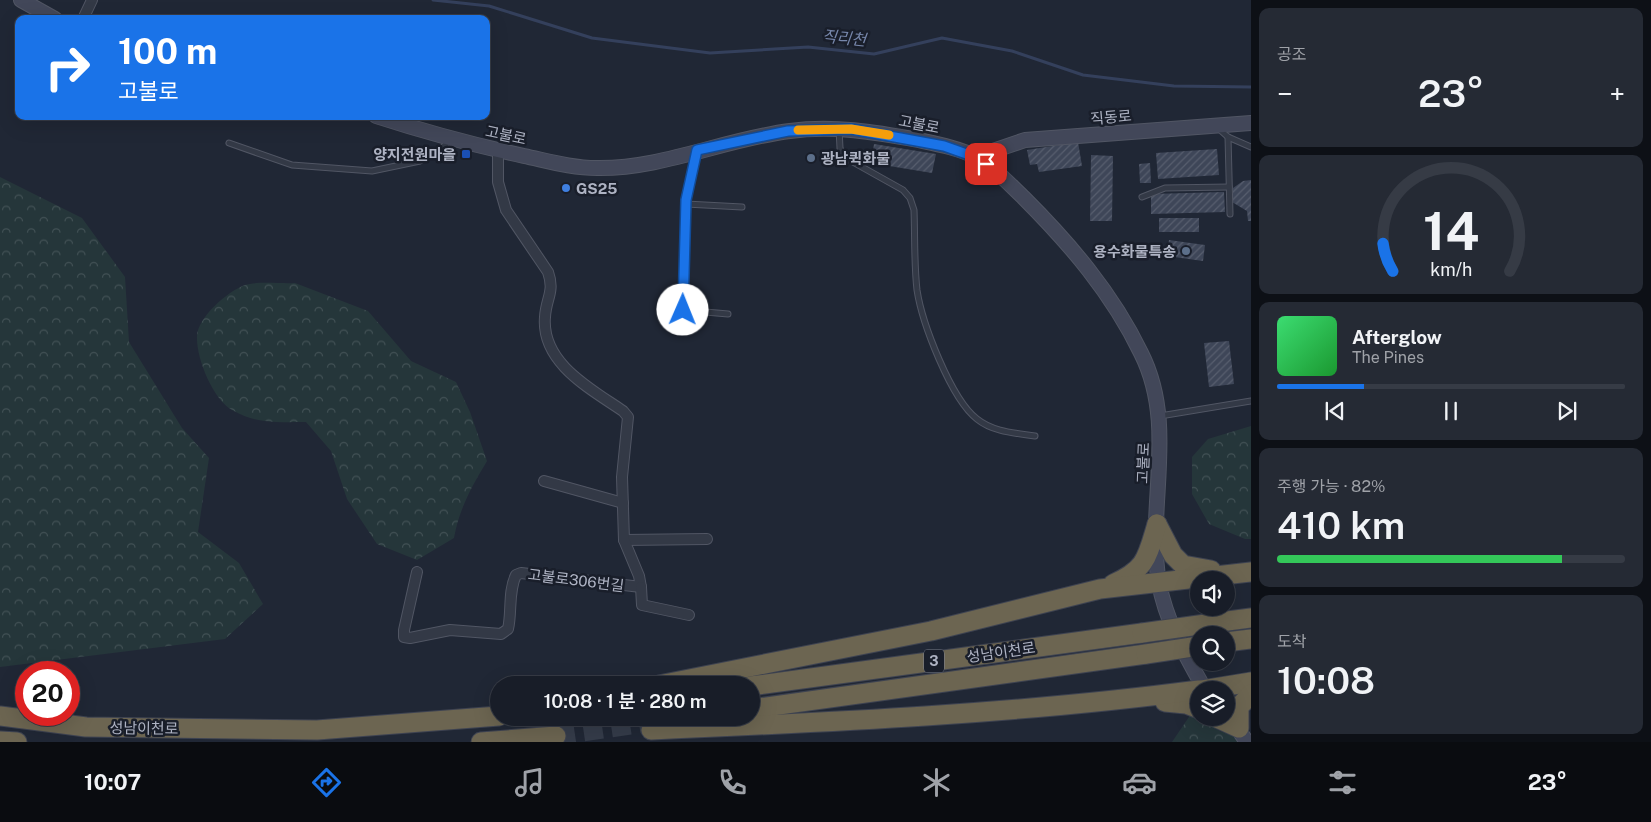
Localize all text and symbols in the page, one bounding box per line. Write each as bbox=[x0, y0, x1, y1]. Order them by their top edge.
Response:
water label: 직리천 bbox=[821, 26, 869, 50]
text: 100 m bbox=[118, 31, 217, 72]
icon: right bbox=[35, 35, 100, 100]
text: 공조 bbox=[1277, 45, 1306, 64]
text: 23° bbox=[1418, 71, 1484, 116]
text: − bbox=[1277, 77, 1293, 110]
text: + bbox=[1609, 77, 1625, 110]
text: 고불로 bbox=[118, 78, 179, 104]
street label: 직동로 bbox=[1090, 107, 1132, 127]
street label: 고불로 bbox=[897, 112, 941, 136]
street label: 고불로 bbox=[484, 122, 528, 148]
pin bbox=[965, 143, 1007, 185]
place label: 양지전원마을 bbox=[373, 146, 456, 163]
marker: 양지전원마을 bbox=[460, 148, 472, 160]
place label: 광남퀵화물 bbox=[821, 150, 890, 167]
icon: arrive bbox=[972, 150, 1000, 178]
marker: 광남퀵화물 bbox=[805, 152, 817, 164]
place label: GS25 bbox=[576, 180, 617, 197]
marker: GS25 bbox=[560, 182, 572, 194]
text: 14 bbox=[1423, 201, 1479, 262]
place label: 용수화물특송 bbox=[1093, 243, 1176, 260]
marker: 용수화물특송 bbox=[1180, 245, 1192, 257]
text: km/h bbox=[1430, 259, 1472, 280]
position arrow bbox=[656, 283, 708, 335]
text: Afterglow bbox=[1352, 326, 1442, 348]
text: The Pines bbox=[1352, 348, 1424, 367]
icon: previous bbox=[1321, 397, 1349, 425]
icon: pause bbox=[1437, 397, 1465, 425]
icon: next bbox=[1553, 397, 1581, 425]
street label: 고불로 bbox=[1134, 442, 1152, 484]
text: 주행 가능 · 82% bbox=[1277, 477, 1385, 496]
text: 410 km bbox=[1277, 503, 1405, 548]
street label: 고불로306번길 bbox=[527, 566, 625, 594]
map controls bbox=[1190, 571, 1235, 726]
button: sound bbox=[1190, 571, 1235, 616]
button: search bbox=[1190, 626, 1235, 671]
text: 도착 bbox=[1277, 632, 1306, 651]
street label: 성남이천로 bbox=[966, 639, 1036, 665]
road number: 3 bbox=[924, 649, 944, 672]
text: 10:08 bbox=[1277, 658, 1375, 703]
speed limit sign: 20 bbox=[15, 661, 80, 726]
button: layers bbox=[1190, 681, 1235, 726]
text: 10:08 · 1 분 · 280 m bbox=[543, 690, 707, 712]
street label: 성남이천로 bbox=[109, 719, 179, 737]
icon: directions bbox=[309, 765, 344, 800]
icon: music bbox=[512, 765, 547, 800]
icon: phone bbox=[715, 765, 750, 800]
icon: climate bbox=[919, 765, 954, 800]
icon: car bbox=[1122, 765, 1157, 800]
icon: filters bbox=[1325, 765, 1360, 800]
text: 10:07 bbox=[84, 769, 141, 795]
text: 23° bbox=[1528, 769, 1567, 795]

